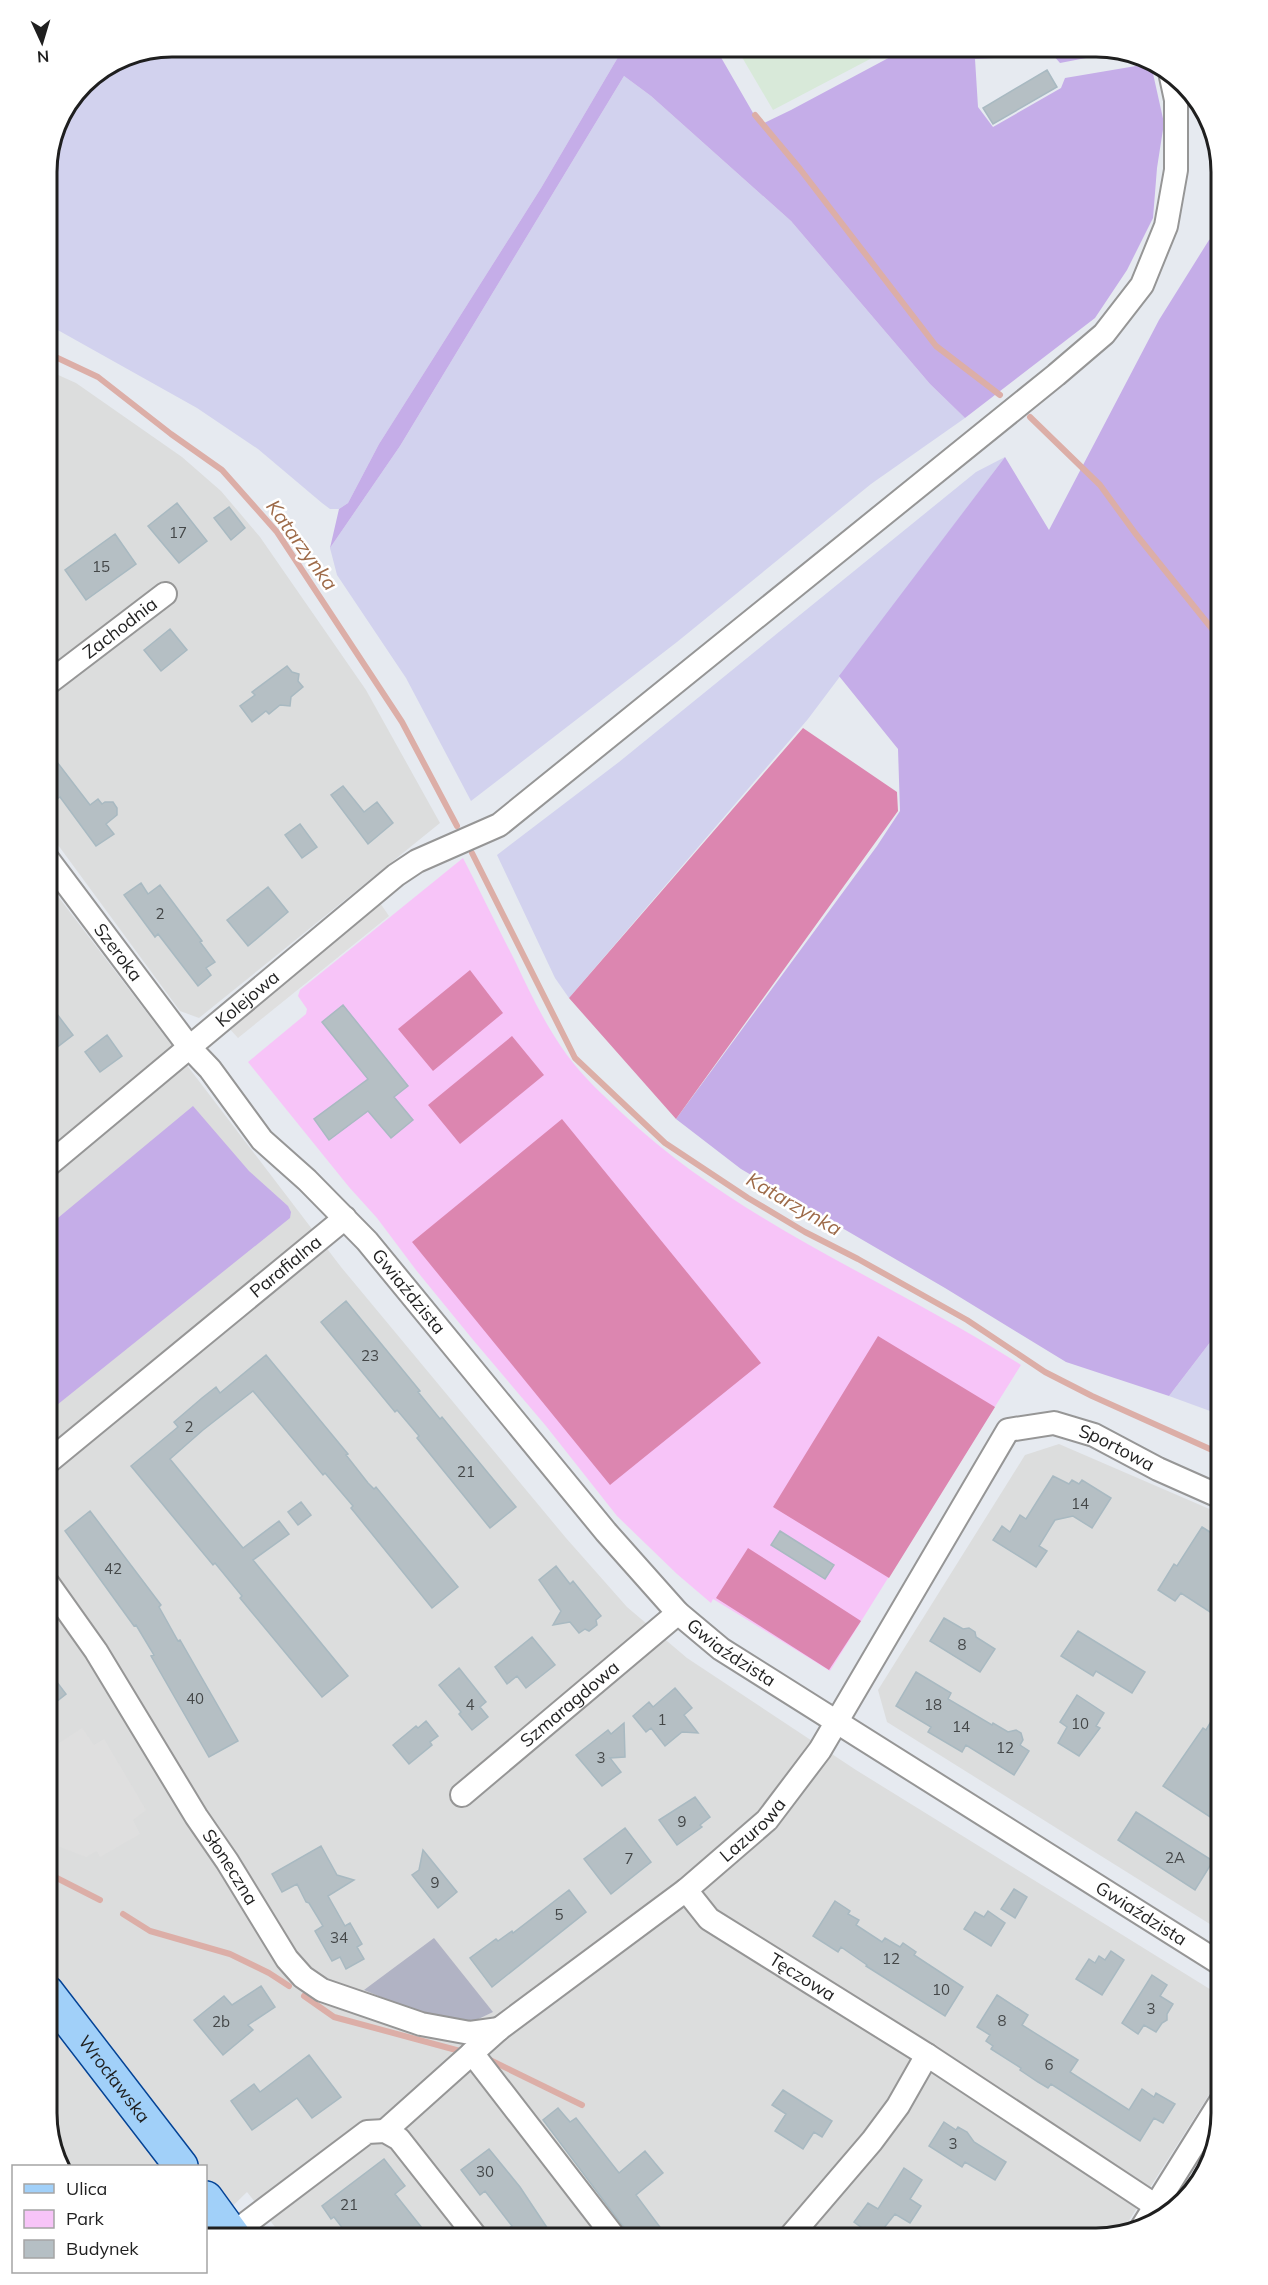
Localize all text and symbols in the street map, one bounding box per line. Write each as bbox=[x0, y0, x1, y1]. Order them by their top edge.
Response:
north arrow bbox=[12, 12, 72, 72]
text: N bbox=[36, 47, 50, 67]
water label: Katarzynka bbox=[261, 495, 344, 595]
house number: 17 bbox=[169, 523, 187, 542]
house number: 15 bbox=[92, 557, 110, 576]
street label: Zachodnia bbox=[78, 592, 162, 664]
house number: 2 bbox=[155, 904, 165, 923]
street label: Szeroka bbox=[89, 918, 148, 986]
street label: Kolejowa bbox=[210, 965, 284, 1032]
water label: Katarzynka bbox=[742, 1166, 846, 1241]
street label: Parafialna bbox=[245, 1230, 326, 1303]
street label: Gwiaździsta bbox=[367, 1244, 451, 1339]
house number: 23 bbox=[361, 1346, 379, 1365]
house number: 2 bbox=[184, 1417, 194, 1436]
street label: Sportowa bbox=[1076, 1419, 1159, 1476]
house number: 21 bbox=[457, 1462, 475, 1481]
house number: 14 bbox=[1071, 1494, 1089, 1513]
house number: 42 bbox=[104, 1559, 122, 1578]
street label: Gwiaździsta bbox=[682, 1613, 780, 1691]
house number: 8 bbox=[957, 1635, 967, 1654]
street label: Szmaragdowa bbox=[515, 1655, 624, 1752]
house number: 40 bbox=[186, 1689, 204, 1708]
house number: 4 bbox=[465, 1695, 475, 1714]
house number: 18 bbox=[924, 1695, 942, 1714]
house number: 1 bbox=[657, 1710, 667, 1729]
house number: 10 bbox=[1071, 1714, 1089, 1733]
house number: 14 bbox=[952, 1717, 970, 1736]
house number: 12 bbox=[996, 1738, 1014, 1757]
house number: 3 bbox=[596, 1748, 606, 1767]
street label: Lazurowa bbox=[715, 1793, 791, 1867]
house number: 9 bbox=[677, 1812, 687, 1831]
street label: Słoneczna bbox=[197, 1824, 263, 1909]
house number: 2A bbox=[1165, 1848, 1185, 1867]
house number: 7 bbox=[624, 1849, 634, 1868]
house number: 9 bbox=[430, 1873, 440, 1892]
street label: Gwiaździsta bbox=[1091, 1876, 1191, 1951]
house number: 5 bbox=[554, 1905, 564, 1924]
house number: 34 bbox=[330, 1928, 348, 1947]
street label: Tęczowa bbox=[765, 1947, 840, 2006]
house number: 12 bbox=[882, 1949, 900, 1968]
house number: 10 bbox=[932, 1980, 950, 1999]
house number: 3 bbox=[1146, 1999, 1156, 2018]
house number: 8 bbox=[997, 2011, 1007, 2030]
house number: 2b bbox=[212, 2012, 230, 2031]
street label: Wrocławska bbox=[74, 2031, 155, 2127]
house number: 6 bbox=[1044, 2055, 1054, 2074]
house number: 3 bbox=[948, 2134, 958, 2153]
house number: 30 bbox=[476, 2162, 494, 2181]
legend bbox=[12, 2165, 207, 2273]
text: Ulica bbox=[66, 2177, 107, 2200]
house number: 21 bbox=[340, 2195, 358, 2214]
text: Park bbox=[66, 2207, 105, 2230]
text: Budynek bbox=[66, 2237, 139, 2260]

